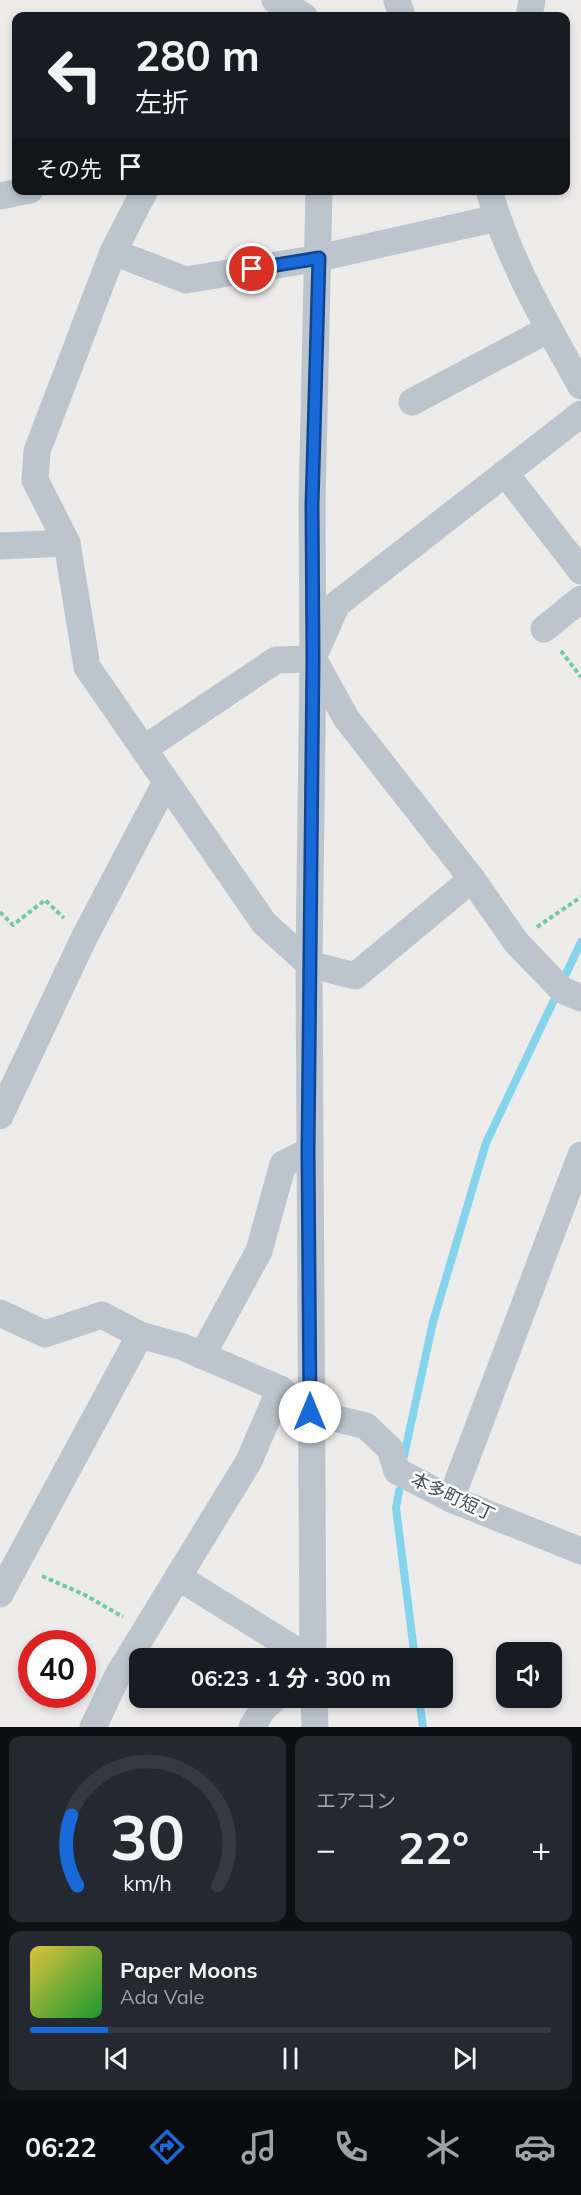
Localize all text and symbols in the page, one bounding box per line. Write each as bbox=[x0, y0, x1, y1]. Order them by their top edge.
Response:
text: 280 m bbox=[135, 29, 260, 82]
icon: left bbox=[36, 36, 114, 114]
text: 左折 bbox=[135, 85, 189, 119]
icon: arrive bbox=[114, 150, 147, 183]
text: その先 bbox=[36, 155, 102, 183]
pin bbox=[226, 243, 277, 294]
icon: arrive bbox=[235, 252, 268, 285]
position arrow bbox=[278, 1380, 342, 1444]
street label: 本多町短丁 bbox=[408, 1467, 499, 1526]
speed limit sign: 40 bbox=[18, 1630, 96, 1708]
map controls bbox=[496, 1642, 562, 1708]
button: sound bbox=[496, 1642, 562, 1708]
text: 06:23 · 1 分 · 300 m bbox=[191, 1664, 391, 1692]
text: エアコン bbox=[316, 1788, 396, 1813]
text: 30 bbox=[110, 1797, 185, 1876]
text: 22° bbox=[398, 1819, 469, 1875]
text: − bbox=[316, 1828, 336, 1869]
text: + bbox=[531, 1828, 551, 1869]
text: km/h bbox=[123, 1869, 172, 1896]
text: Paper Moons bbox=[120, 1956, 258, 1984]
text: Ada Vale bbox=[120, 1984, 204, 2009]
icon: previous bbox=[100, 2042, 133, 2075]
icon: pause bbox=[274, 2042, 307, 2075]
icon: next bbox=[448, 2042, 481, 2075]
icon: directions bbox=[146, 2126, 188, 2168]
icon: music bbox=[238, 2126, 280, 2168]
icon: phone bbox=[330, 2126, 372, 2168]
icon: climate bbox=[422, 2126, 464, 2168]
icon: car bbox=[514, 2126, 556, 2168]
text: 06:22 bbox=[25, 2130, 96, 2164]

